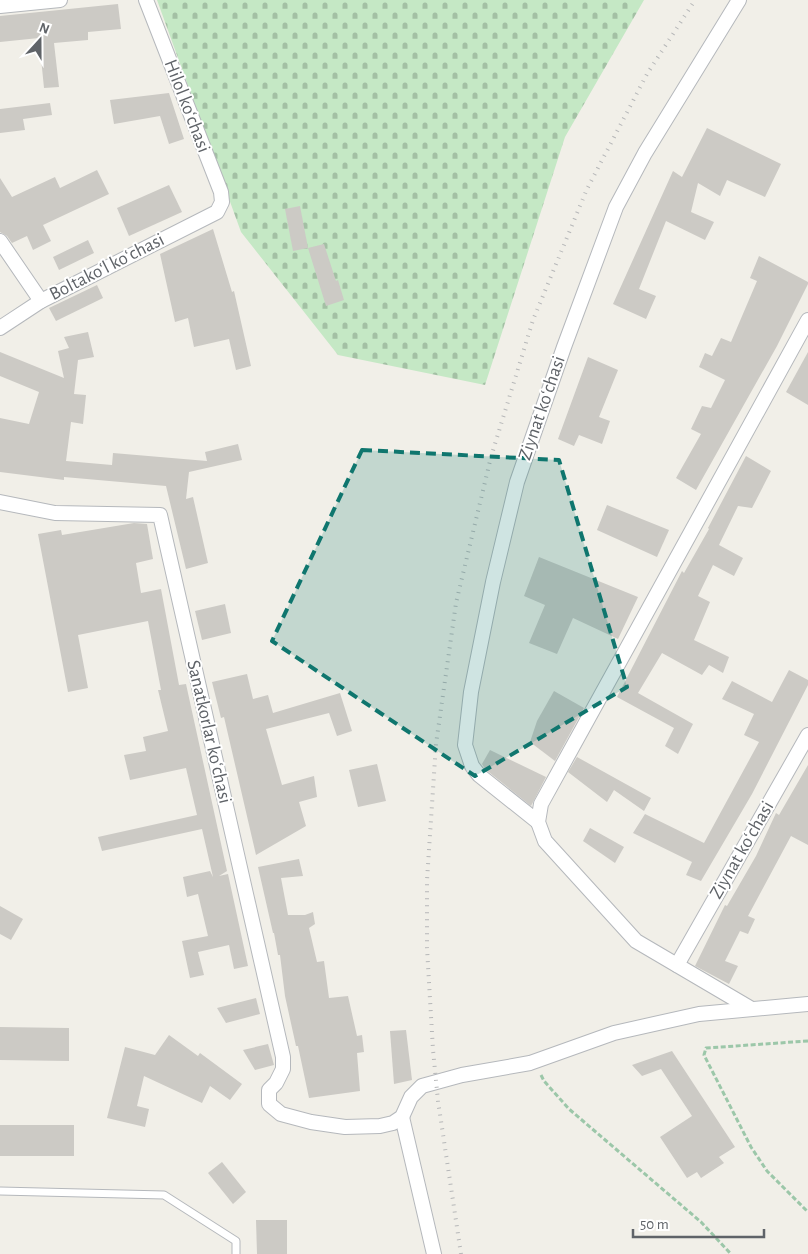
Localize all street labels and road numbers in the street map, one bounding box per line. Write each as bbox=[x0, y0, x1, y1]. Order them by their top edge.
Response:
street label: Hilol koʻchasi bbox=[161, 57, 213, 155]
street label: Boltakoʻl koʻchasi bbox=[47, 230, 167, 304]
street label: Ziynat koʻchasi bbox=[515, 353, 569, 463]
street label: Sanatkorlar koʻchasi bbox=[183, 658, 235, 806]
street label: Ziynat koʻchasi bbox=[707, 798, 777, 902]

